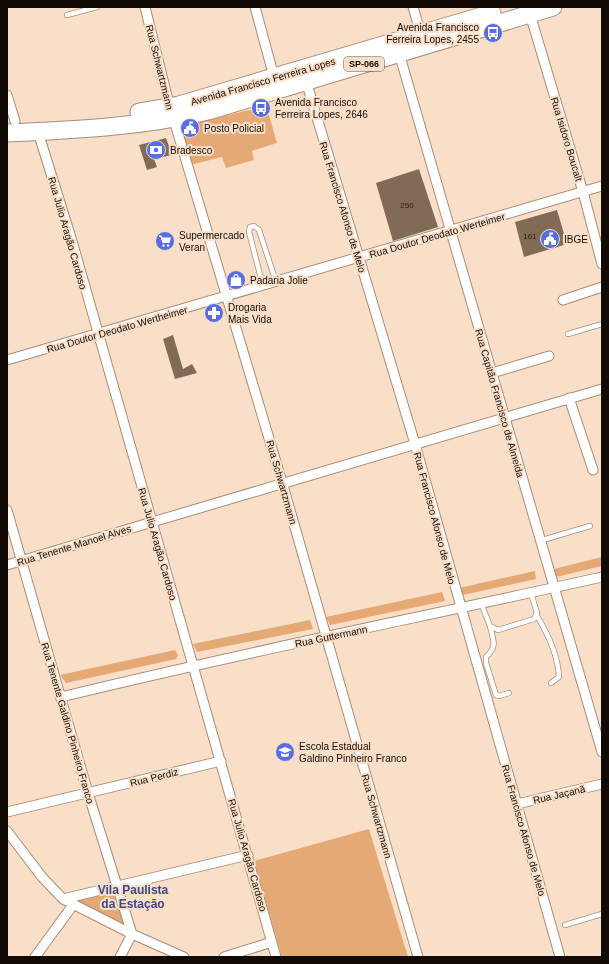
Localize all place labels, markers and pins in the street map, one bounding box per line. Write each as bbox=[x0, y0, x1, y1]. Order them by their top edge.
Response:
place label: Avenida Francisco Ferreira Lopes, 2455 bbox=[386, 22, 479, 45]
bus stop icon: Avenida Francisco Ferreira Lopes, 2455 bbox=[482, 22, 504, 44]
bus stop icon: Avenida Francisco Ferreira Lopes, 2646 bbox=[250, 97, 272, 119]
place label: Avenida Francisco Ferreira Lopes, 2646 bbox=[275, 97, 368, 120]
public building icon: Posto Policial bbox=[179, 117, 201, 139]
place label: Posto Policial bbox=[204, 123, 264, 134]
bank icon: Bradesco bbox=[145, 139, 167, 161]
place label: Bradesco bbox=[170, 145, 213, 156]
public building icon: IBGE bbox=[539, 228, 561, 250]
supermarket icon: Supermercado Veran bbox=[154, 230, 176, 252]
place label: Supermercado Veran bbox=[179, 230, 245, 253]
place label: IBGE bbox=[564, 234, 588, 245]
shop icon: Padaria Jolie bbox=[225, 269, 247, 291]
place label: Padaria Jolie bbox=[250, 275, 308, 286]
pharmacy icon: Drogaria Mais Vida bbox=[203, 302, 225, 324]
place label: Drogaria Mais Vida bbox=[228, 302, 272, 325]
school or university icon: Escola Estadual Galdino Pinheiro Franco bbox=[274, 741, 296, 763]
place label: Escola Estadual Galdino Pinheiro Franco bbox=[299, 741, 407, 764]

